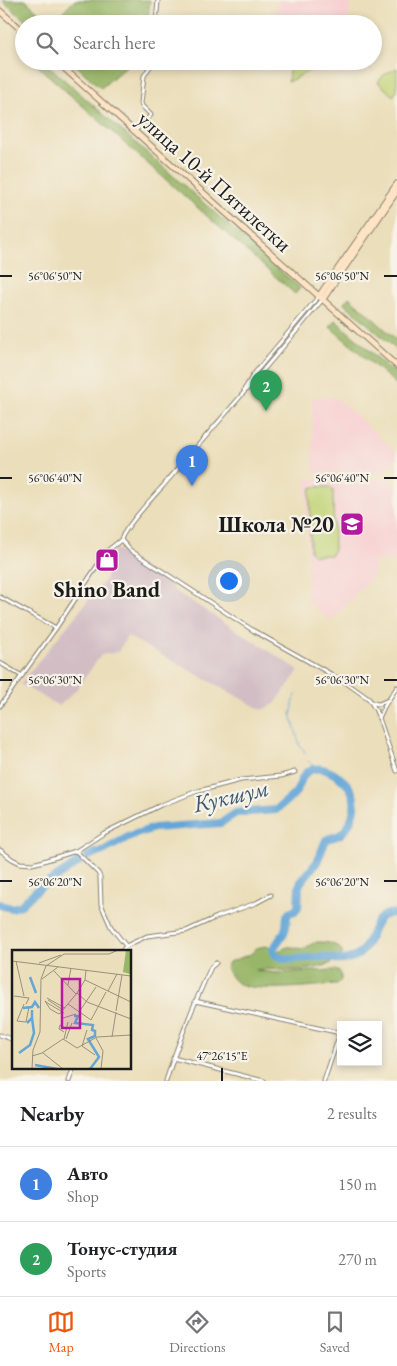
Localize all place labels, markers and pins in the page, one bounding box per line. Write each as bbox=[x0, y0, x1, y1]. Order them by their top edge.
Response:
pin: 2 bbox=[250, 370, 282, 411]
pin: 1 bbox=[176, 445, 208, 486]
place label: Школа №20 bbox=[219, 510, 334, 539]
school or university icon: Школа №20 bbox=[339, 511, 365, 537]
shop icon: Shino Band bbox=[94, 547, 120, 573]
place label: Shino Band bbox=[54, 575, 160, 604]

